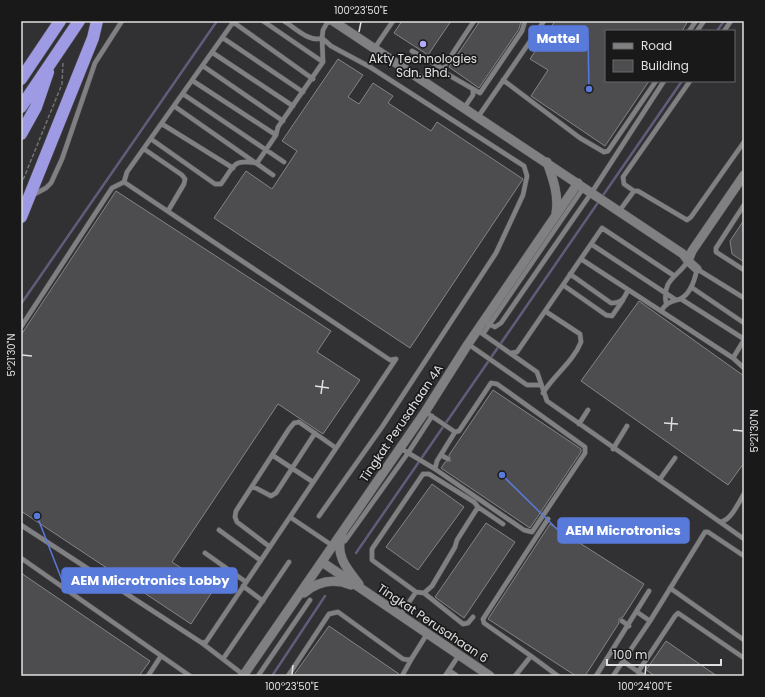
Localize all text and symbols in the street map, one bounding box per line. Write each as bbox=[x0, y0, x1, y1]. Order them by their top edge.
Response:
text: 100°23'50"E bbox=[334, 3, 388, 18]
callout: Mattel bbox=[529, 26, 588, 51]
text: Mattel bbox=[536, 29, 580, 48]
legend bbox=[605, 30, 735, 82]
text: Road bbox=[641, 37, 672, 54]
marker: Akty Technologies Sdn. Bhd. bbox=[418, 39, 428, 49]
place label: Akty Technologies Sdn. Bhd. bbox=[369, 50, 477, 81]
text: Building bbox=[641, 57, 689, 74]
text: 5°21'30"N bbox=[4, 333, 19, 377]
street label: Tingkat Perusahaan 4A bbox=[355, 361, 447, 485]
text: 5°21'30"N bbox=[747, 409, 762, 453]
callout: AEM Microtronics bbox=[558, 518, 689, 543]
text: AEM Microtronics bbox=[565, 521, 681, 540]
callout: AEM Microtronics Lobby bbox=[62, 568, 237, 593]
text: AEM Microtronics Lobby bbox=[71, 571, 230, 590]
street label: Tingkat Perusahaan 6 bbox=[374, 579, 492, 667]
scale bar bbox=[607, 641, 721, 667]
text: 100 m bbox=[613, 646, 647, 663]
text: 100°23'50"E bbox=[265, 679, 319, 694]
text: 100°24'00"E bbox=[618, 679, 672, 694]

